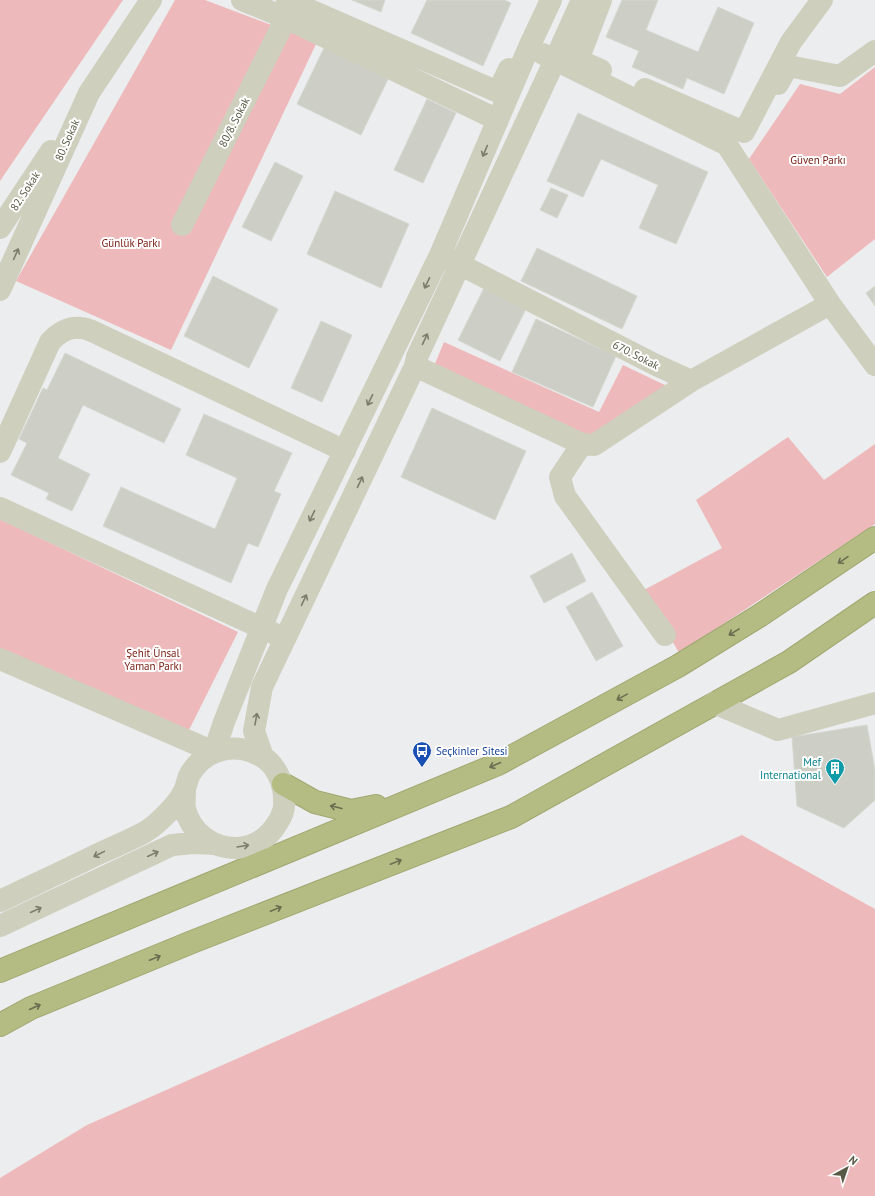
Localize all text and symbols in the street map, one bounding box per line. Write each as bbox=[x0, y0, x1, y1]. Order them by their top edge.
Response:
street label: 80/8. Sokak bbox=[215, 94, 253, 149]
street label: 80. Sokak bbox=[52, 116, 83, 163]
one-way arrow bbox=[480, 145, 488, 157]
park label: Güven Parkı bbox=[790, 153, 846, 167]
street label: 82. Sokak bbox=[7, 168, 43, 213]
park label: Günlük Parkı bbox=[102, 236, 160, 250]
one-way arrow bbox=[13, 248, 20, 260]
one-way arrow bbox=[423, 277, 430, 289]
one-way arrow bbox=[422, 333, 429, 345]
street label: 670. Sokak bbox=[610, 337, 662, 373]
one-way arrow bbox=[366, 394, 373, 406]
one-way arrow bbox=[357, 476, 364, 488]
one-way arrow bbox=[308, 510, 315, 522]
one-way arrow bbox=[837, 556, 848, 564]
one-way arrow bbox=[301, 594, 308, 606]
one-way arrow bbox=[728, 628, 740, 636]
park label: Şehit Ünsal Yaman Parkı bbox=[124, 646, 182, 673]
one-way arrow bbox=[616, 693, 628, 701]
one-way arrow bbox=[252, 713, 260, 726]
bus stop icon: Seçkinler Sitesi bbox=[411, 740, 433, 768]
place label: Seçkinler Sitesi bbox=[436, 744, 508, 758]
place label: Mef International bbox=[760, 755, 822, 782]
building icon: Mef International bbox=[824, 757, 846, 785]
one-way arrow bbox=[490, 762, 502, 769]
one-way arrow bbox=[329, 803, 342, 810]
one-way arrow bbox=[236, 842, 249, 850]
one-way arrow bbox=[147, 850, 159, 857]
one-way arrow bbox=[93, 851, 105, 858]
one-way arrow bbox=[390, 857, 402, 865]
one-way arrow bbox=[269, 905, 281, 913]
one-way arrow bbox=[29, 906, 41, 913]
one-way arrow bbox=[148, 953, 160, 961]
one-way arrow bbox=[28, 1003, 40, 1010]
north arrow bbox=[827, 1148, 867, 1188]
text: N bbox=[846, 1153, 861, 1168]

